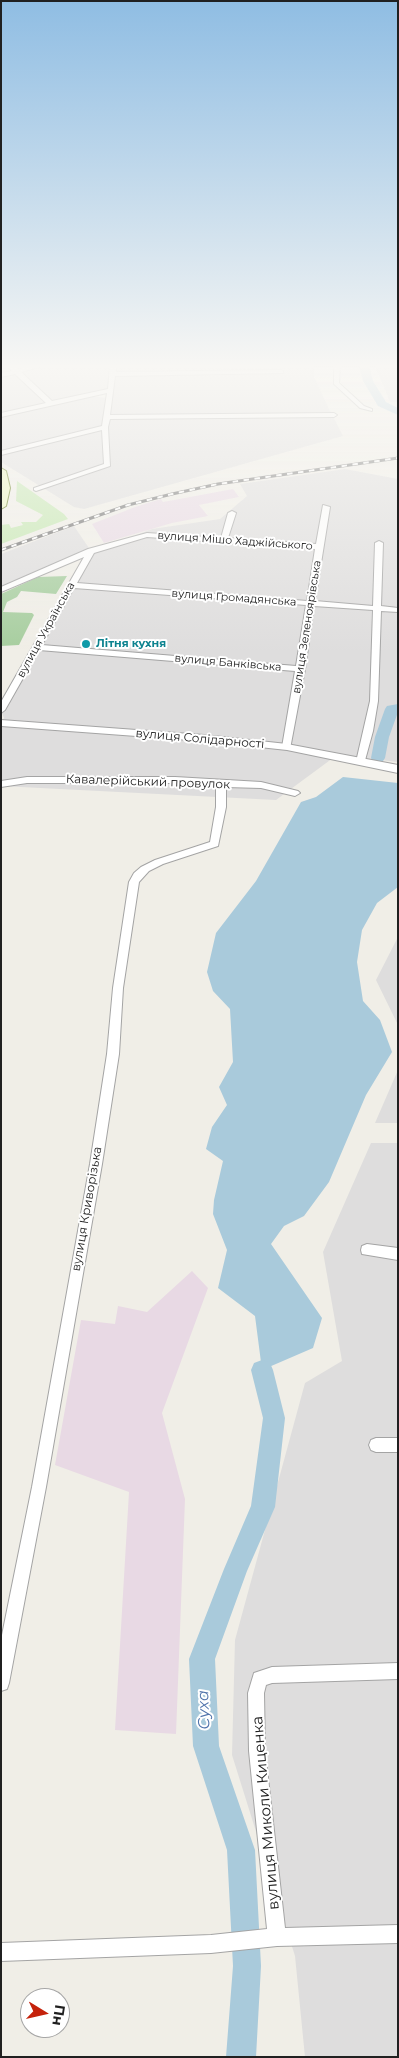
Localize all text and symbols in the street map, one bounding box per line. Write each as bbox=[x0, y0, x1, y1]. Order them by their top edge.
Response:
street label: вулиця Мішо Хаджійського bbox=[157, 529, 313, 553]
street label: вулиця Зеленоярівська bbox=[290, 559, 324, 695]
street label: вулиця Українська bbox=[14, 580, 78, 680]
street label: вулиця Громадянська bbox=[171, 587, 297, 609]
place label: Літня кухня bbox=[96, 637, 166, 651]
marker: Літня кухня bbox=[80, 638, 92, 650]
street label: вулиця Банківська bbox=[174, 652, 282, 674]
street label: вулиця Солідарності bbox=[135, 726, 265, 752]
street label: Кавалерійський провулок bbox=[66, 772, 230, 792]
street label: вулиця Криворізька bbox=[69, 1146, 105, 1272]
water label: Суха bbox=[194, 1690, 214, 1730]
street label: вулиця Миколи Киценка bbox=[249, 1715, 283, 1911]
north arrow bbox=[20, 1988, 70, 2038]
text: Пн bbox=[48, 2003, 69, 2027]

